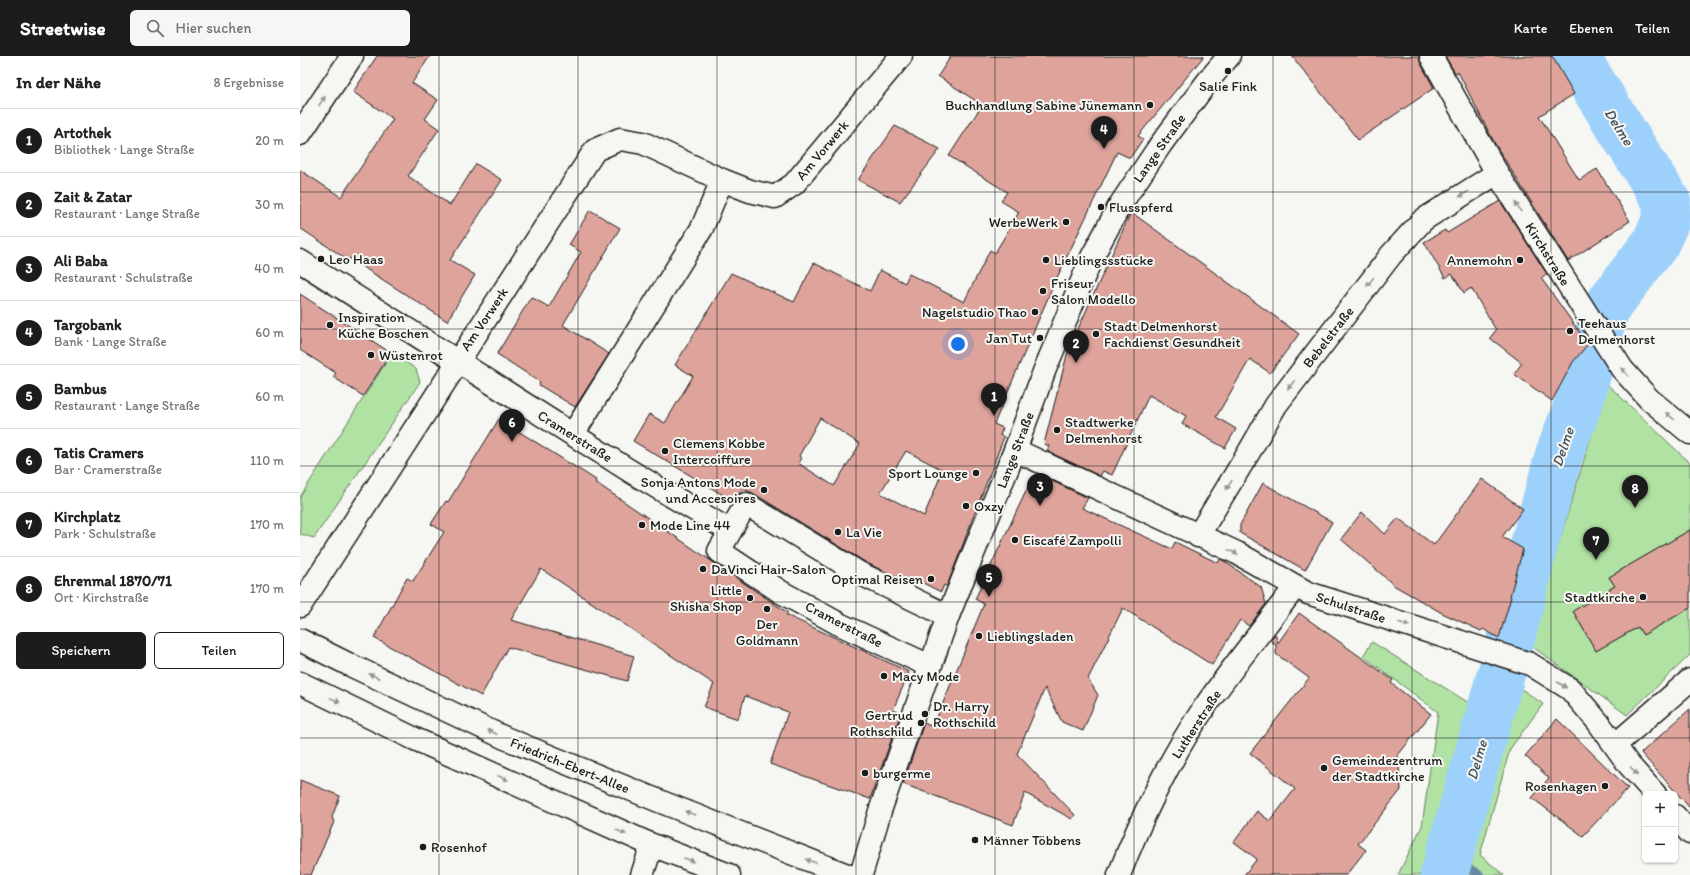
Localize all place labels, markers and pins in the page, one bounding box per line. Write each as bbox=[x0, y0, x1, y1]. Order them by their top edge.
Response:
marker: Salie Fink bbox=[1223, 66, 1233, 76]
place label: Salie Fink bbox=[1199, 78, 1258, 95]
place label: Buchhandlung Sabine Jünemann bbox=[945, 97, 1143, 114]
marker: Buchhandlung Sabine Jünemann bbox=[1145, 100, 1155, 110]
pin: 4 bbox=[1091, 116, 1117, 149]
place label: Flusspferd bbox=[1109, 199, 1173, 216]
marker: Flusspferd bbox=[1096, 202, 1106, 212]
place label: WerbeWerk bbox=[989, 214, 1059, 231]
marker: WerbeWerk bbox=[1061, 217, 1071, 227]
place label: Leo Haas bbox=[329, 251, 384, 268]
place label: Lieblingssstücke bbox=[1054, 252, 1154, 269]
place label: Annemohn bbox=[1447, 252, 1513, 269]
marker: Leo Haas bbox=[316, 254, 326, 264]
marker: Lieblingssstücke bbox=[1041, 255, 1051, 265]
marker: Annemohn bbox=[1515, 255, 1525, 265]
place label: Friseur Salon Modello bbox=[1051, 275, 1136, 308]
marker: Friseur Salon Modello bbox=[1038, 286, 1048, 296]
place label: Nagelstudio Thao bbox=[922, 304, 1027, 321]
marker: Nagelstudio Thao bbox=[1030, 307, 1040, 317]
place label: Inspiration Küche Boschen bbox=[338, 309, 429, 342]
place label: Teehaus Delmenhorst bbox=[1578, 315, 1655, 348]
place label: Stadt Delmenhorst Fachdienst Gesundheit bbox=[1104, 318, 1241, 351]
marker: Inspiration Küche Boschen bbox=[325, 320, 335, 330]
marker: Teehaus Delmenhorst bbox=[1565, 326, 1575, 336]
marker: Stadt Delmenhorst Fachdienst Gesundheit bbox=[1091, 329, 1101, 339]
place label: Jan Tut bbox=[986, 330, 1032, 347]
pin: 2 bbox=[1063, 330, 1089, 363]
marker: Jan Tut bbox=[1035, 333, 1045, 343]
place label: Wüstenrot bbox=[379, 347, 443, 364]
marker: Wüstenrot bbox=[366, 350, 376, 360]
pin: 1 bbox=[981, 383, 1007, 416]
pin: 6 bbox=[499, 409, 525, 442]
place label: Stadtwerke Delmenhorst bbox=[1065, 414, 1142, 447]
marker: Stadtwerke Delmenhorst bbox=[1052, 425, 1062, 435]
place label: Clemens Kobbe Intercoiffure bbox=[673, 435, 766, 468]
marker: Clemens Kobbe Intercoiffure bbox=[660, 446, 670, 456]
place label: Sport Lounge bbox=[888, 465, 968, 482]
marker: Sport Lounge bbox=[971, 468, 981, 478]
pin: 3 bbox=[1027, 473, 1053, 506]
place label: Sonja Antons Mode und Accesoires bbox=[641, 474, 756, 507]
pin: 8 bbox=[1622, 475, 1648, 508]
marker: Sonja Antons Mode und Accesoires bbox=[759, 485, 769, 495]
place label: Oxzy bbox=[974, 498, 1004, 515]
marker: Oxzy bbox=[961, 501, 971, 511]
place label: Mode Line 44 bbox=[650, 517, 731, 534]
marker: Mode Line 44 bbox=[637, 520, 647, 530]
place label: La Vie bbox=[846, 524, 882, 541]
marker: La Vie bbox=[833, 527, 843, 537]
pin: 7 bbox=[1583, 527, 1609, 560]
place label: Eiscafé Zampolli bbox=[1023, 532, 1122, 549]
marker: Eiscafé Zampolli bbox=[1010, 535, 1020, 545]
place label: DaVinci Hair-Salon bbox=[711, 561, 826, 578]
marker: DaVinci Hair-Salon bbox=[698, 564, 708, 574]
pin: 5 bbox=[976, 564, 1002, 597]
place label: Optimal Reisen bbox=[831, 571, 923, 588]
marker: Optimal Reisen bbox=[926, 574, 936, 584]
place label: Little Shisha Shop bbox=[670, 582, 742, 615]
place label: Stadtkirche bbox=[1565, 589, 1635, 606]
marker: Stadtkirche bbox=[1638, 592, 1648, 602]
marker: Little Shisha Shop bbox=[745, 593, 755, 603]
marker: Der Goldmann bbox=[762, 604, 772, 614]
place label: Der Goldmann bbox=[736, 616, 799, 649]
place label: Lieblingsladen bbox=[987, 628, 1074, 645]
marker: Lieblingsladen bbox=[974, 631, 984, 641]
place label: Macy Mode bbox=[892, 668, 960, 685]
marker: Macy Mode bbox=[879, 671, 889, 681]
place label: Dr. Harry Rothschild bbox=[933, 698, 996, 731]
place label: Gertrud Rothschild bbox=[850, 707, 913, 740]
marker: Dr. Harry Rothschild bbox=[920, 709, 930, 719]
marker: Gertrud Rothschild bbox=[916, 718, 926, 728]
place label: Gemeindezentrum der Stadtkirche bbox=[1332, 752, 1443, 785]
marker: Gemeindezentrum der Stadtkirche bbox=[1319, 763, 1329, 773]
place label: burgerme bbox=[873, 765, 931, 782]
marker: burgerme bbox=[860, 768, 870, 778]
place label: Rosenhagen bbox=[1525, 778, 1598, 795]
marker: Rosenhagen bbox=[1600, 781, 1610, 791]
place label: Männer Többens bbox=[983, 832, 1081, 849]
marker: Männer Többens bbox=[970, 835, 980, 845]
place label: Rosenhof bbox=[431, 839, 487, 856]
marker: Rosenhof bbox=[418, 842, 428, 852]

